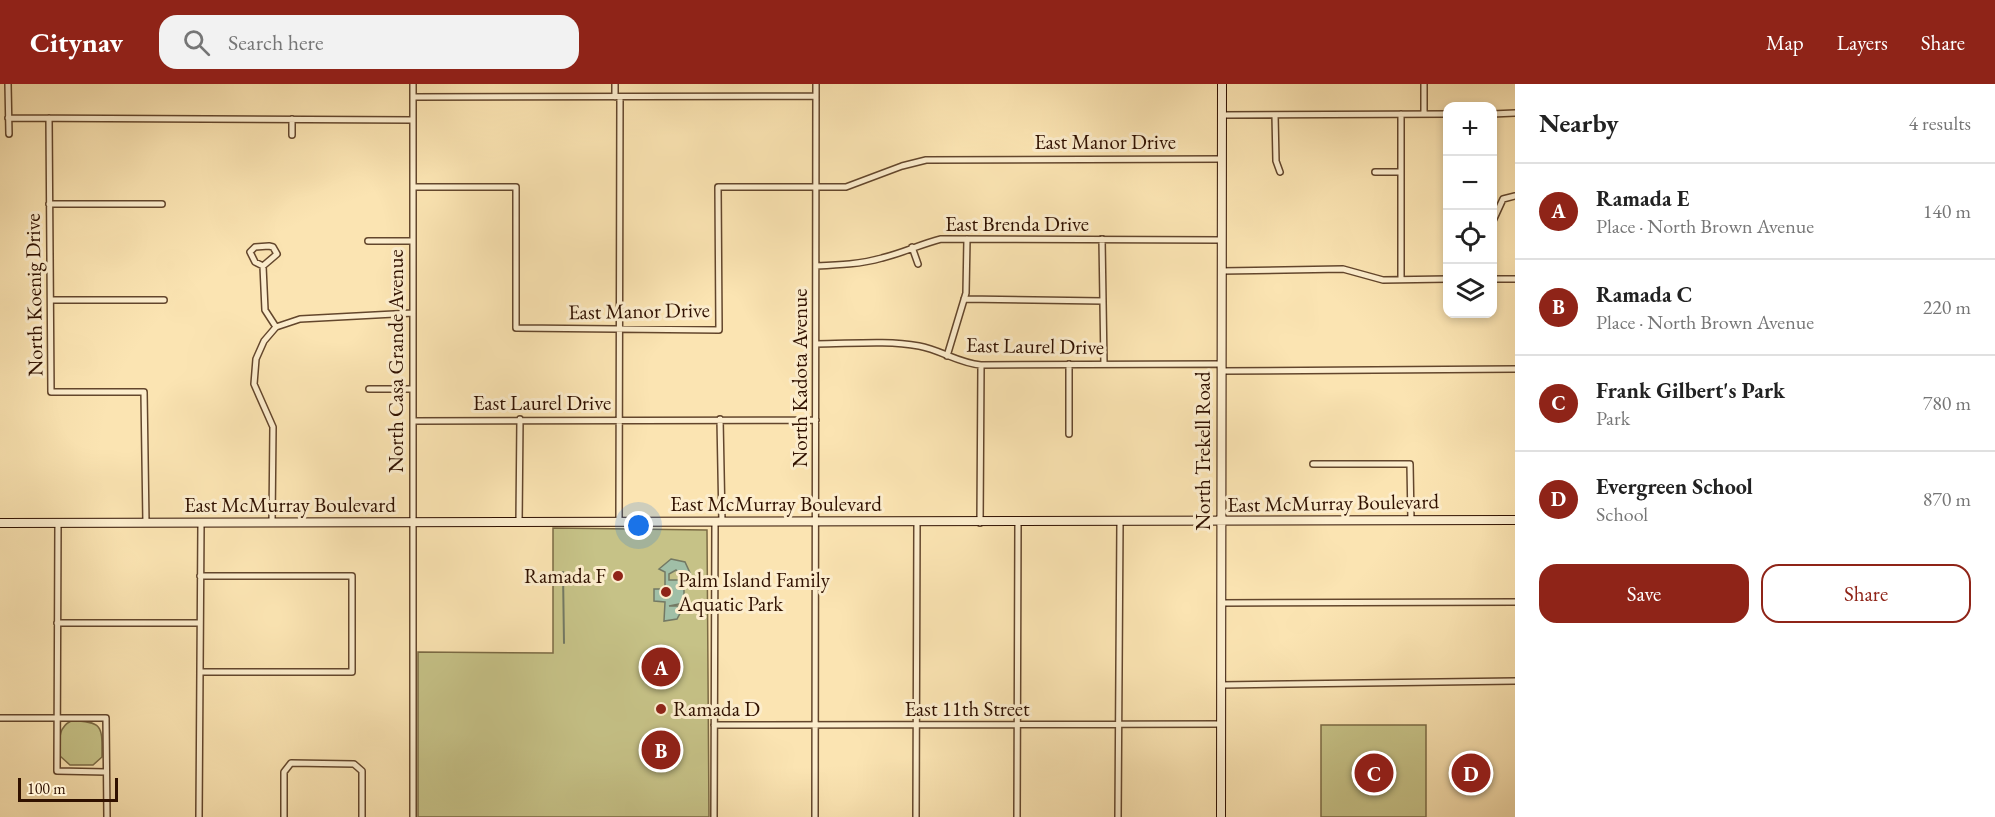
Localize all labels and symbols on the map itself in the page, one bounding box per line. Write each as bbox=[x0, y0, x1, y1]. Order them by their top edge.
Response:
street label: East Manor Drive bbox=[1034, 128, 1176, 155]
street label: East Brenda Drive bbox=[945, 210, 1089, 237]
street label: North Koenig Drive bbox=[19, 213, 48, 377]
street label: North Casa Grande Avenue bbox=[382, 249, 409, 473]
street label: North Kadota Avenue bbox=[786, 289, 813, 467]
street label: East Manor Drive bbox=[568, 296, 710, 325]
street label: East Laurel Drive bbox=[966, 331, 1104, 360]
street label: North Trekell Road bbox=[1189, 371, 1216, 531]
street label: East Laurel Drive bbox=[473, 389, 611, 416]
street label: East McMurray Boulevard bbox=[1227, 487, 1439, 518]
street label: East McMurray Boulevard bbox=[670, 490, 882, 517]
street label: East McMurray Boulevard bbox=[184, 491, 396, 518]
your location bbox=[624, 511, 653, 540]
place label: Ramada F bbox=[524, 562, 606, 589]
place label: Palm Island Family Aquatic Park bbox=[677, 566, 831, 617]
marker: Ramada F bbox=[611, 569, 625, 583]
marker: Palm Island Family Aquatic Park bbox=[659, 585, 673, 599]
pin: A bbox=[642, 644, 680, 690]
place label: Ramada D bbox=[673, 695, 760, 722]
street label: East 11th Street bbox=[904, 695, 1030, 722]
marker: Ramada D bbox=[654, 702, 668, 716]
pin: B bbox=[642, 728, 680, 772]
pin: C bbox=[1354, 750, 1394, 796]
pin: D bbox=[1452, 750, 1490, 796]
scale bar bbox=[18, 775, 118, 802]

